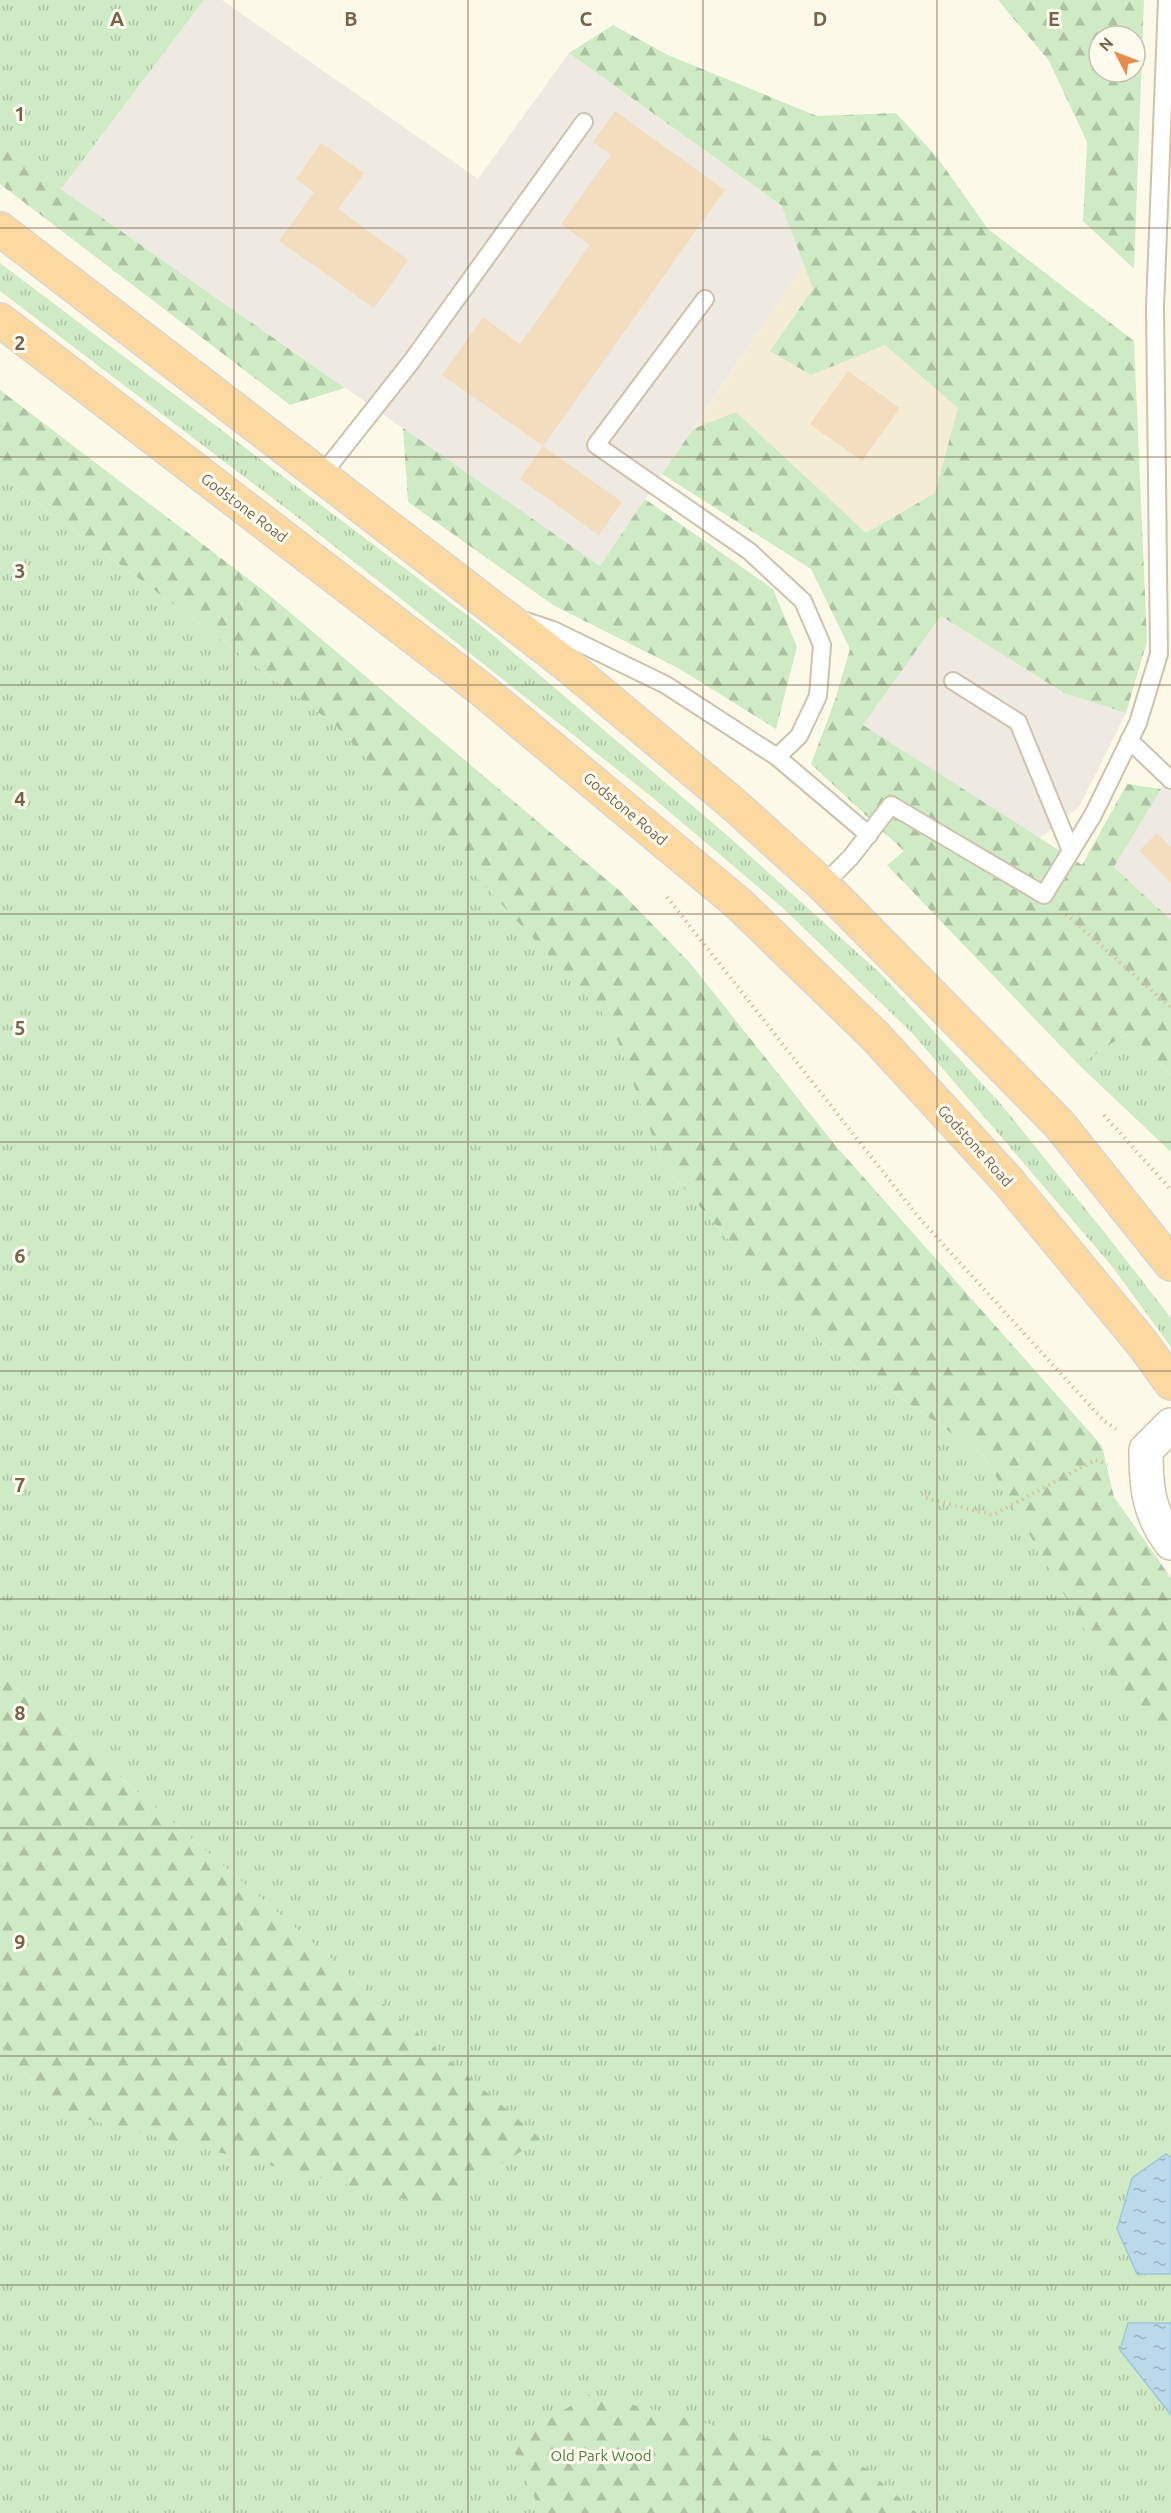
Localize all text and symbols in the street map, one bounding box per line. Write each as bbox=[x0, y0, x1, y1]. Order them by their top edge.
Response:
text: A bbox=[110, 7, 124, 30]
text: B bbox=[344, 7, 358, 30]
text: C bbox=[580, 7, 593, 30]
text: D bbox=[813, 7, 827, 30]
text: E bbox=[1048, 7, 1060, 30]
north arrow bbox=[1087, 24, 1147, 84]
text: N bbox=[1095, 34, 1117, 54]
text: 1 bbox=[14, 102, 26, 125]
text: 2 bbox=[14, 331, 26, 354]
street label: Godstone Road bbox=[198, 470, 291, 546]
text: 3 bbox=[14, 559, 26, 582]
street label: Godstone Road bbox=[580, 769, 670, 848]
text: 4 bbox=[14, 787, 26, 810]
text: 5 bbox=[14, 1016, 26, 1039]
street label: Godstone Road bbox=[934, 1102, 1016, 1190]
text: 6 bbox=[14, 1244, 26, 1267]
text: 7 bbox=[14, 1473, 26, 1496]
text: 8 bbox=[14, 1701, 26, 1724]
text: 9 bbox=[14, 1930, 26, 1953]
park label: Old Park Wood bbox=[551, 2447, 652, 2464]

